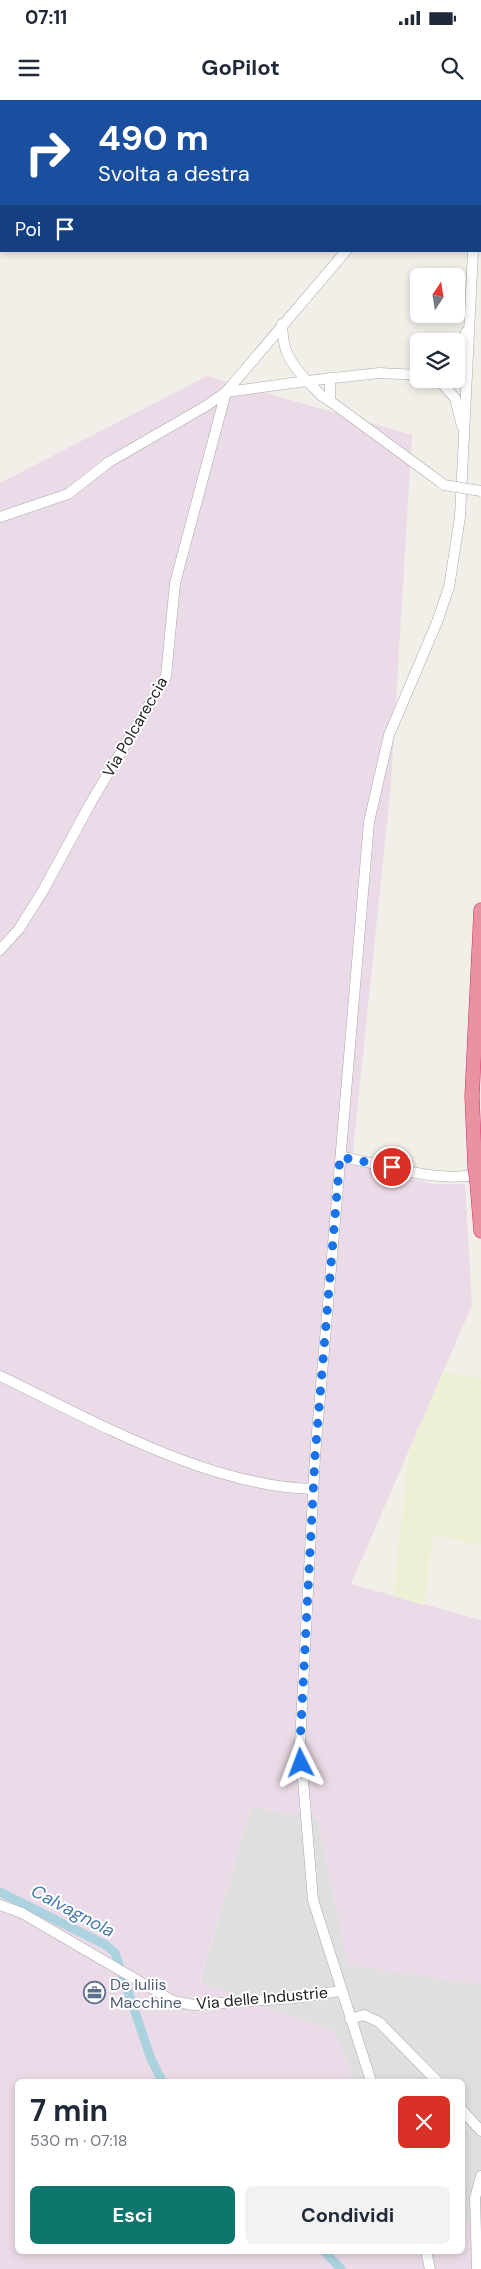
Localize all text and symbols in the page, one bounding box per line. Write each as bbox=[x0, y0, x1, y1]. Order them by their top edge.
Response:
text: 07:11 bbox=[25, 5, 67, 30]
text: GoPilot bbox=[201, 53, 280, 82]
icon: menu bbox=[15, 54, 43, 82]
icon: search bbox=[438, 54, 466, 82]
text: 490 m bbox=[98, 115, 209, 161]
icon: right bbox=[15, 120, 80, 185]
text: Svolta a destra bbox=[98, 159, 250, 188]
icon: arrive bbox=[51, 215, 79, 243]
text: Poi bbox=[15, 217, 41, 242]
north arrow bbox=[410, 268, 465, 322]
map controls bbox=[410, 268, 465, 388]
button: layers bbox=[410, 333, 465, 388]
street label: Via Polcareccia bbox=[98, 673, 172, 781]
pin bbox=[371, 1146, 413, 1188]
icon: arrive bbox=[378, 1153, 406, 1181]
position arrow bbox=[274, 1736, 326, 1788]
water label: Calvagnola bbox=[27, 1879, 119, 1943]
place label: De Iuliis Macchine bbox=[110, 1974, 182, 2013]
office icon: De Iuliis Macchine bbox=[82, 1981, 106, 2005]
street label: Via delle Industrie bbox=[195, 1982, 329, 2014]
text: 7 min bbox=[30, 2091, 108, 2130]
button: close bbox=[398, 2096, 450, 2148]
text: 530 m · 07:18 bbox=[30, 2130, 128, 2151]
button: Esci bbox=[30, 2186, 235, 2244]
button: Condividi bbox=[245, 2186, 450, 2244]

